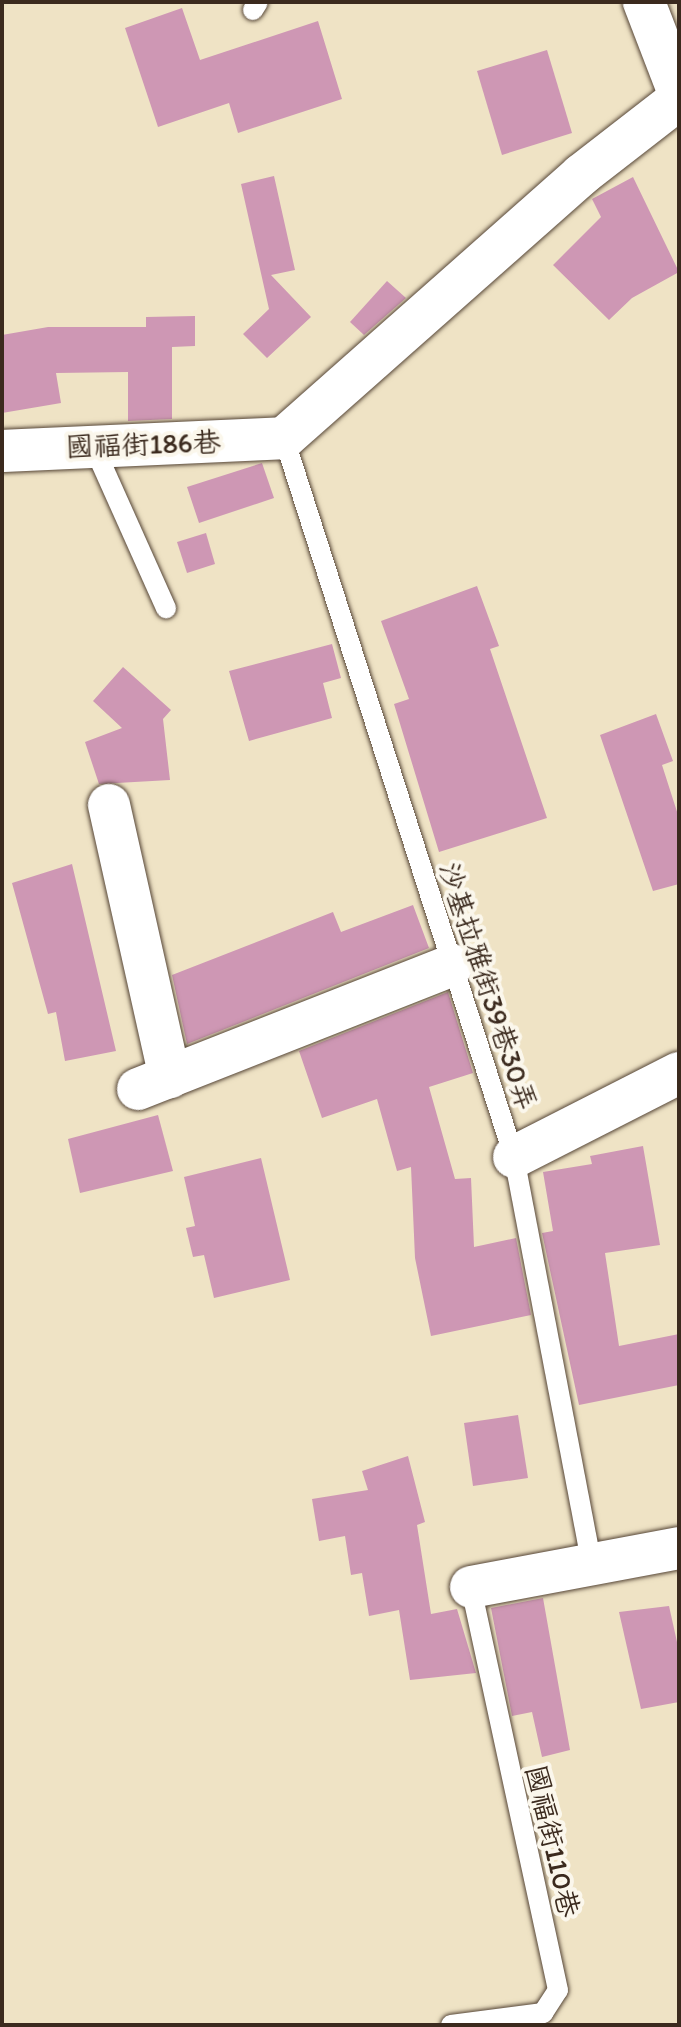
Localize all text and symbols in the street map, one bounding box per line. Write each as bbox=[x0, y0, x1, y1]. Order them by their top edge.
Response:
street label: 國福街186巷 bbox=[65, 425, 221, 463]
street label: 沙基拉雅街39巷30弄 bbox=[432, 858, 544, 1114]
street label: 國福街110巷 bbox=[519, 1762, 587, 1920]

